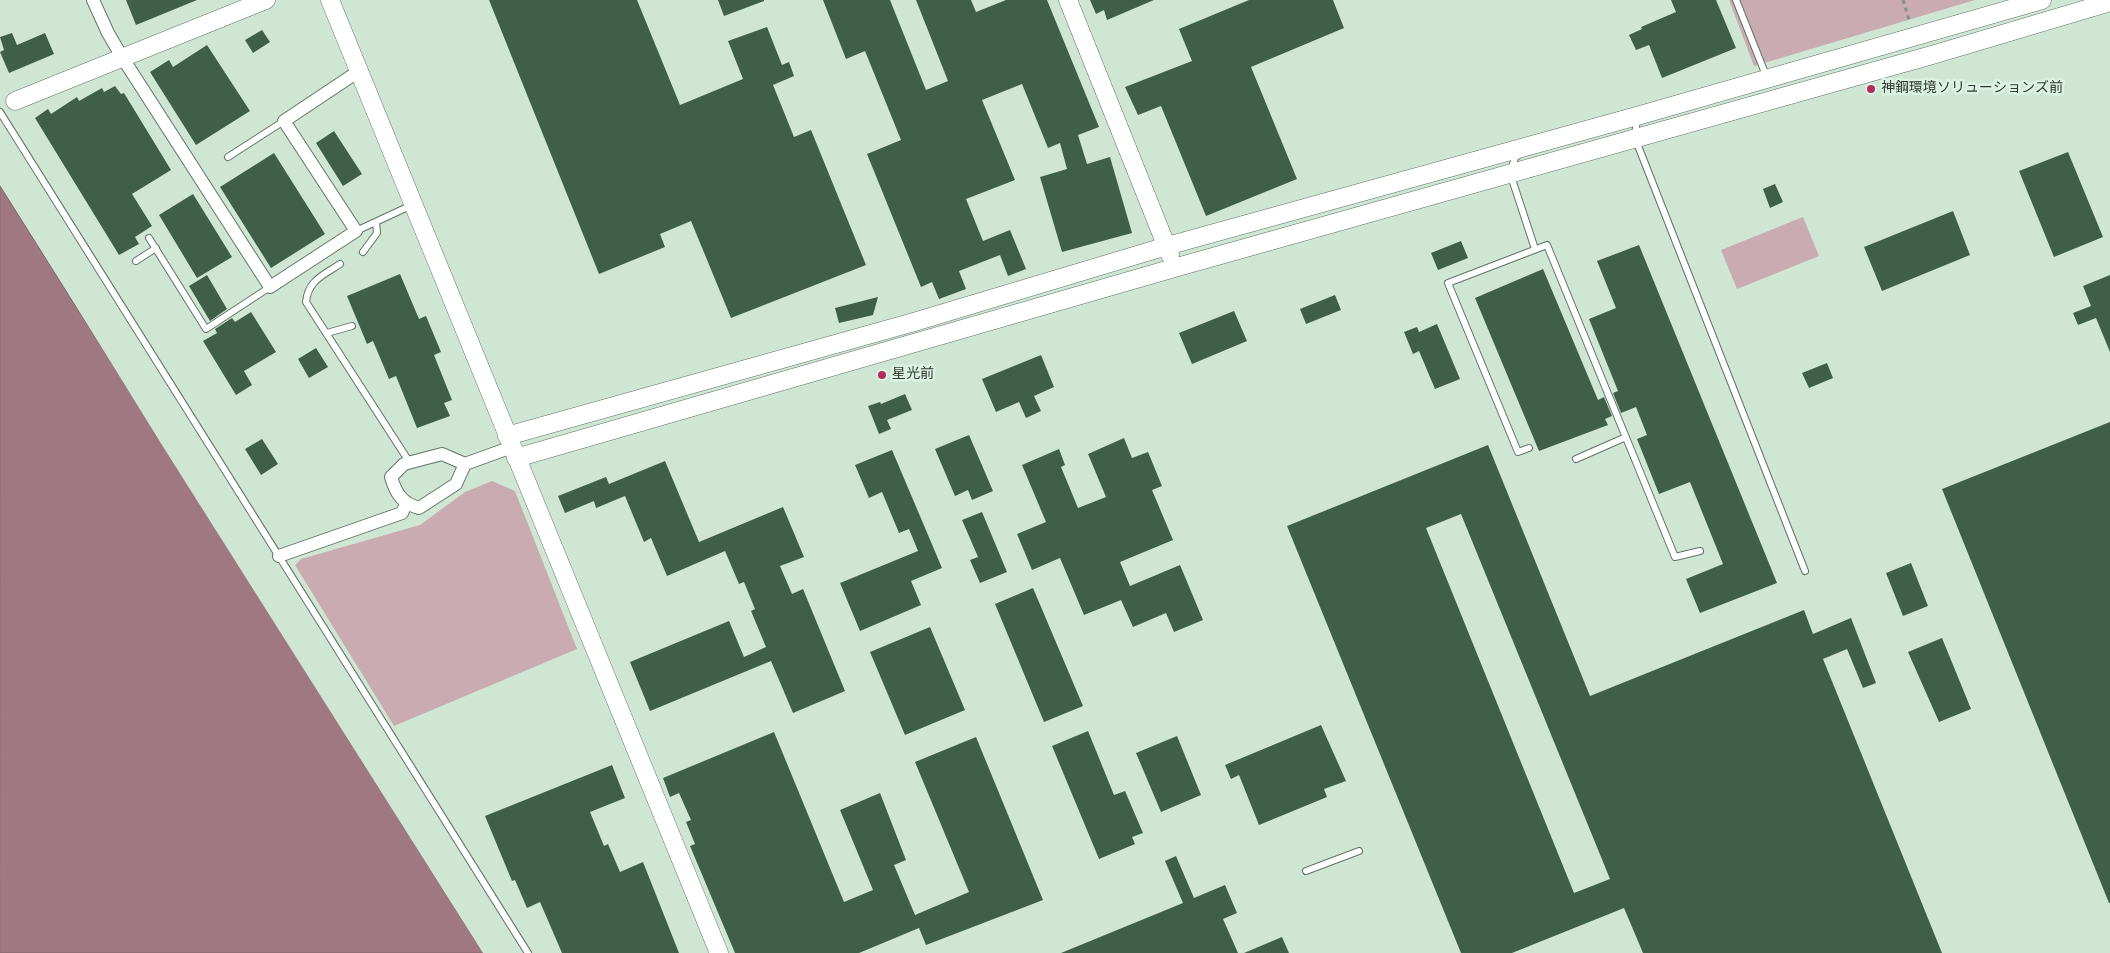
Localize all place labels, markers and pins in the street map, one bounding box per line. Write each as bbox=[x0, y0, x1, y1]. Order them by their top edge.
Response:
place label: 神鋼環境ソリューションズ前 bbox=[1881, 81, 2063, 97]
marker: 神鋼環境ソリューションズ前 bbox=[1865, 83, 1877, 95]
place label: 星光前 bbox=[892, 367, 934, 383]
marker: 星光前 bbox=[876, 369, 888, 381]

